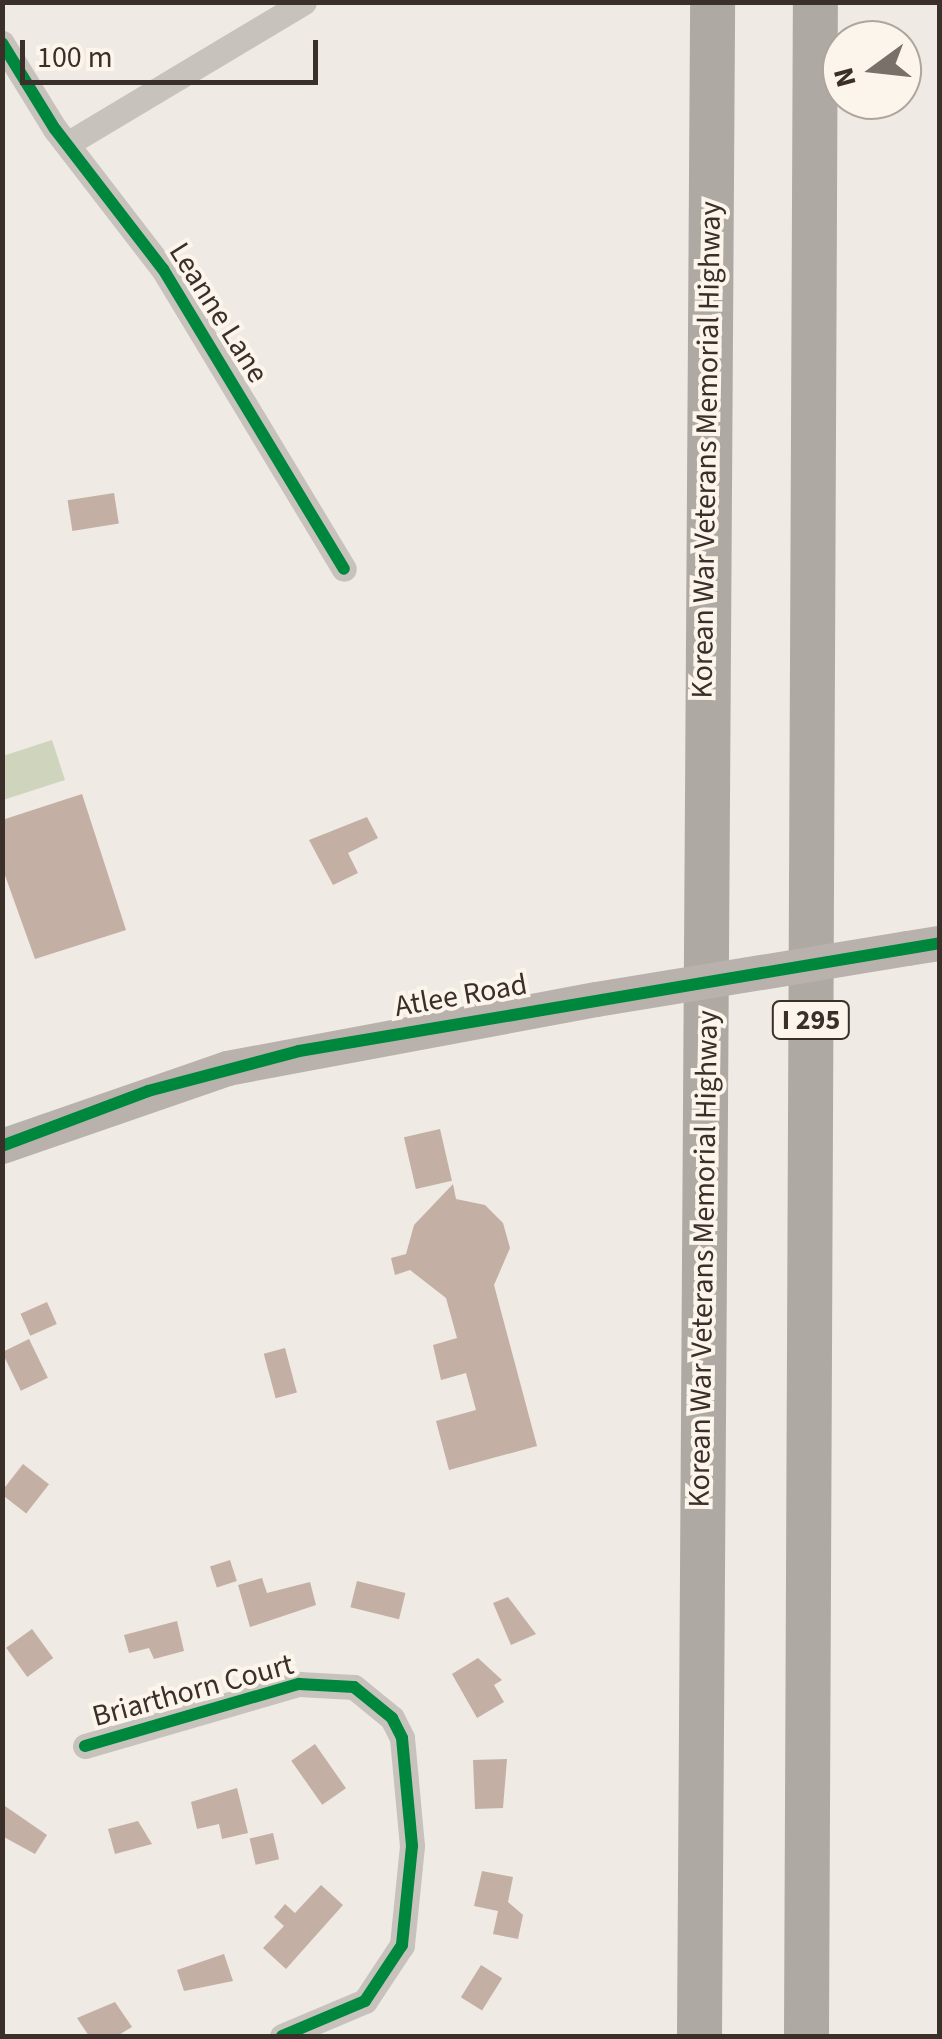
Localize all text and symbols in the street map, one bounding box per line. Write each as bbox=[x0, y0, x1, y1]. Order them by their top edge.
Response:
scale bar bbox=[25, 20, 322, 82]
north arrow bbox=[822, 20, 922, 120]
text: 100 m bbox=[37, 36, 113, 79]
text: N bbox=[823, 63, 867, 91]
street label: Korean War Veterans Memorial Highway bbox=[685, 201, 729, 699]
street label: Leanne Lane bbox=[161, 236, 275, 390]
street label: Atlee Road bbox=[392, 967, 530, 1025]
road number: I 295 bbox=[771, 997, 851, 1043]
street label: Korean War Veterans Memorial Highway bbox=[682, 1010, 726, 1508]
street label: Briarthorn Court bbox=[88, 1647, 298, 1735]

